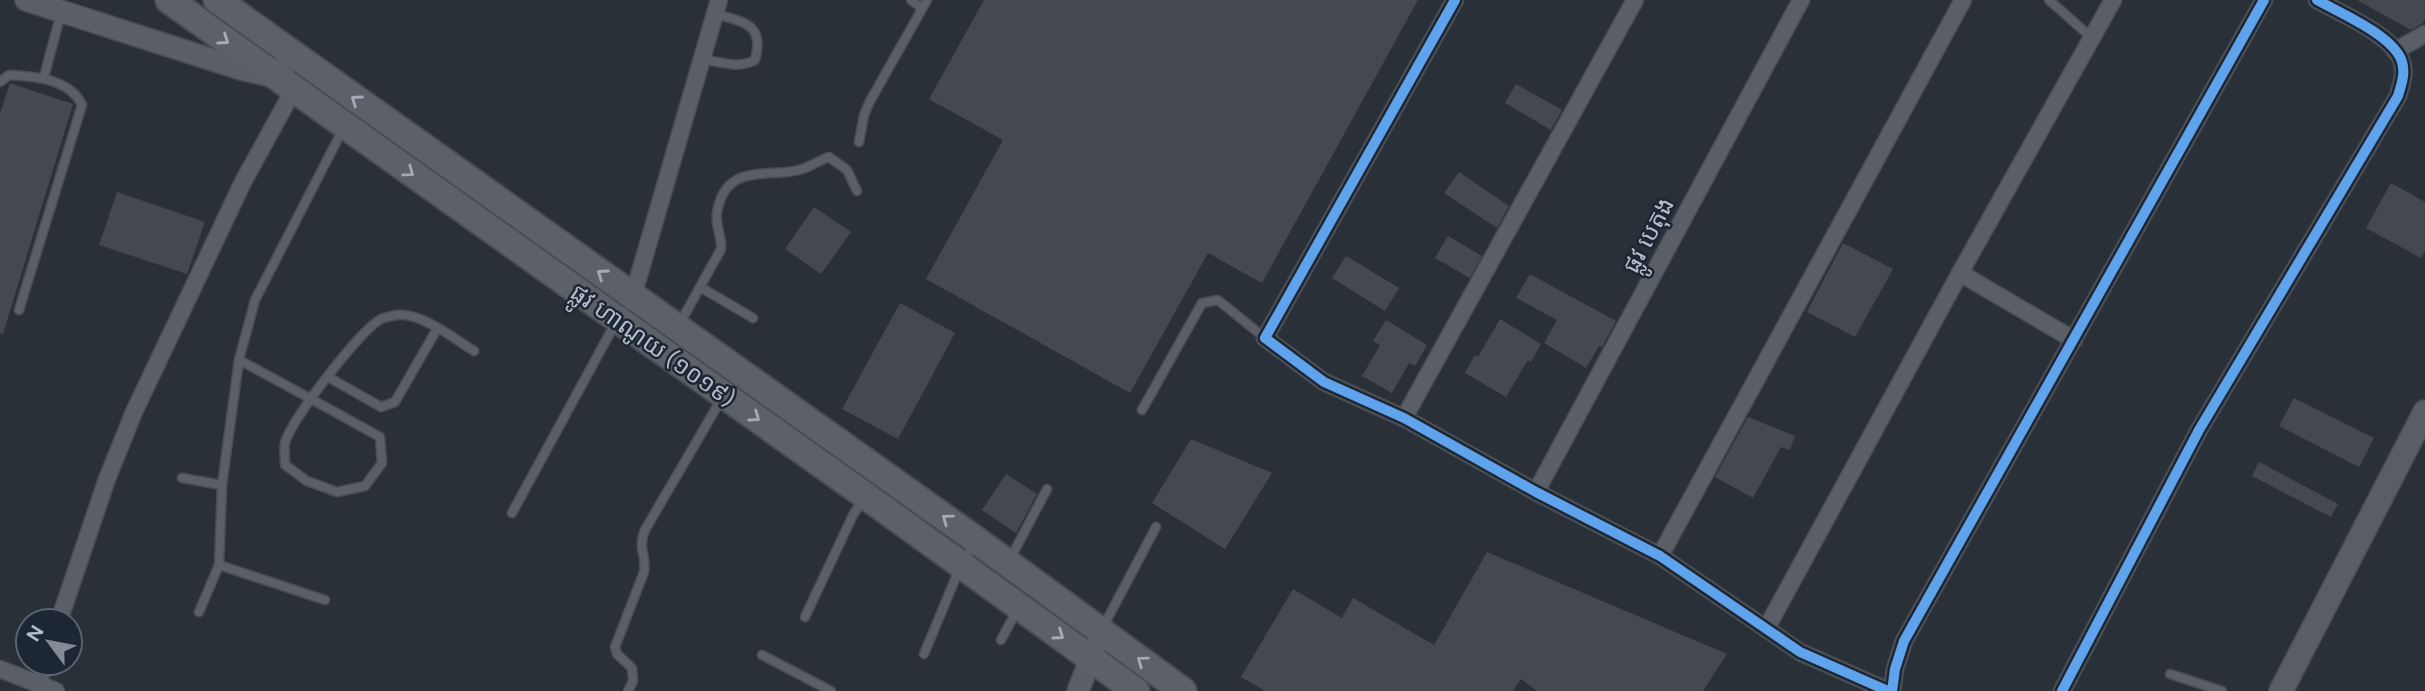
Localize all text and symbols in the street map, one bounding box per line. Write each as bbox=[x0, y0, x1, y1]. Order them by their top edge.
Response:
one-way arrow bbox=[216, 31, 229, 44]
one-way arrow bbox=[351, 96, 364, 108]
one-way arrow bbox=[401, 164, 414, 176]
street label: ផ្លូវ បេតុង bbox=[1616, 192, 1687, 282]
one-way arrow bbox=[597, 270, 610, 282]
street label: ផ្លូវ ហាណូយ (១០១៩) bbox=[560, 277, 741, 419]
one-way arrow bbox=[747, 409, 760, 421]
one-way arrow bbox=[942, 515, 955, 527]
north arrow bbox=[14, 607, 84, 677]
text: N bbox=[21, 621, 49, 646]
one-way arrow bbox=[1051, 627, 1064, 640]
one-way arrow bbox=[1137, 657, 1150, 670]

